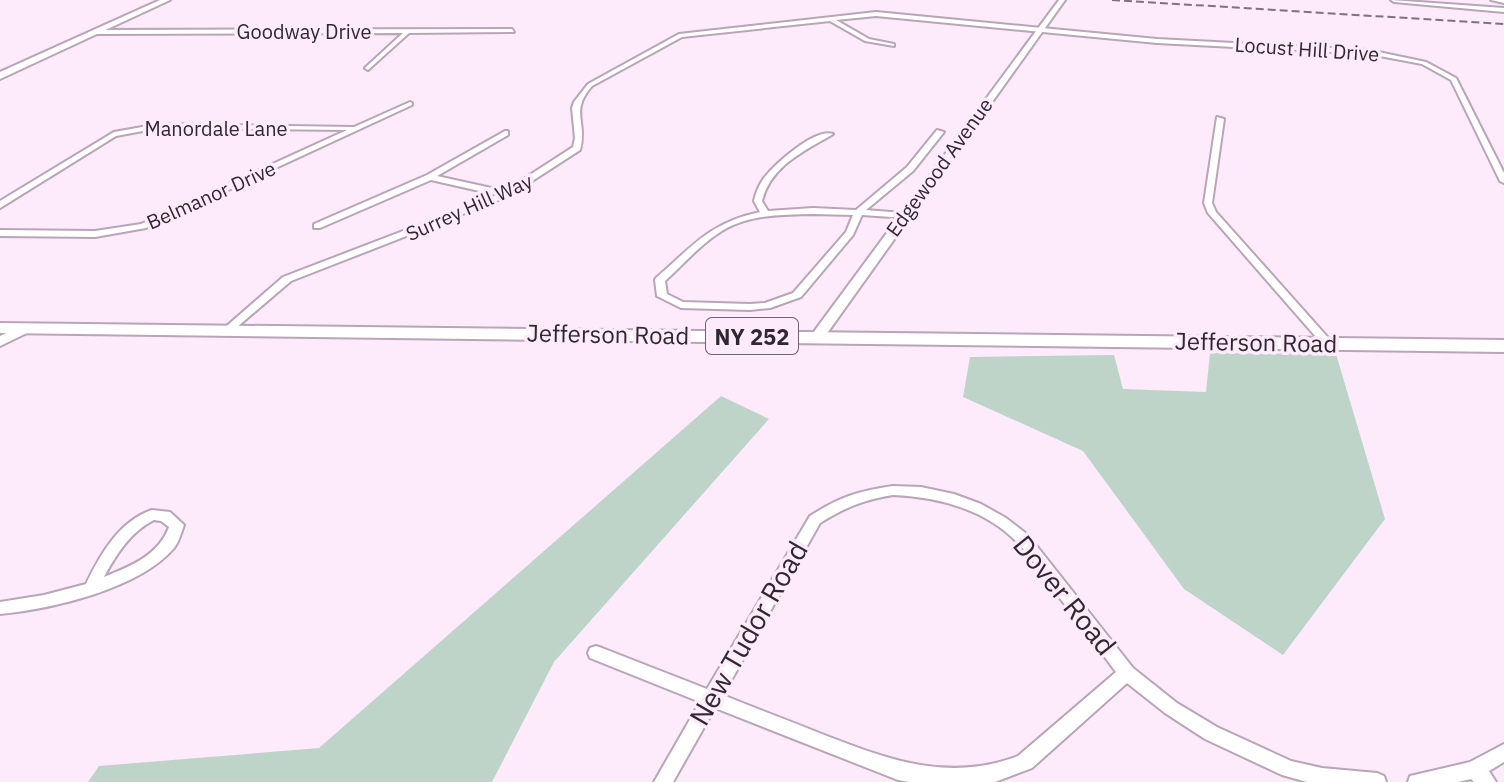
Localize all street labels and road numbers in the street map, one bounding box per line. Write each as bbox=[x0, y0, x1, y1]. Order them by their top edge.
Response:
street label: Goodway Drive bbox=[237, 18, 371, 45]
street label: Locust Hill Drive bbox=[1234, 30, 1380, 68]
street label: Edgewood Avenue bbox=[880, 92, 998, 242]
street label: Manordale Lane bbox=[144, 115, 288, 142]
street label: Belmanor Drive bbox=[142, 154, 280, 236]
street label: Surrey Hill Way bbox=[401, 167, 537, 247]
street label: Jefferson Road bbox=[526, 317, 690, 351]
road number: NY 252 bbox=[706, 318, 798, 354]
street label: Jefferson Road bbox=[1174, 325, 1338, 359]
street label: Dover Road bbox=[1005, 527, 1125, 663]
street label: New Tudor Road bbox=[680, 534, 816, 732]

